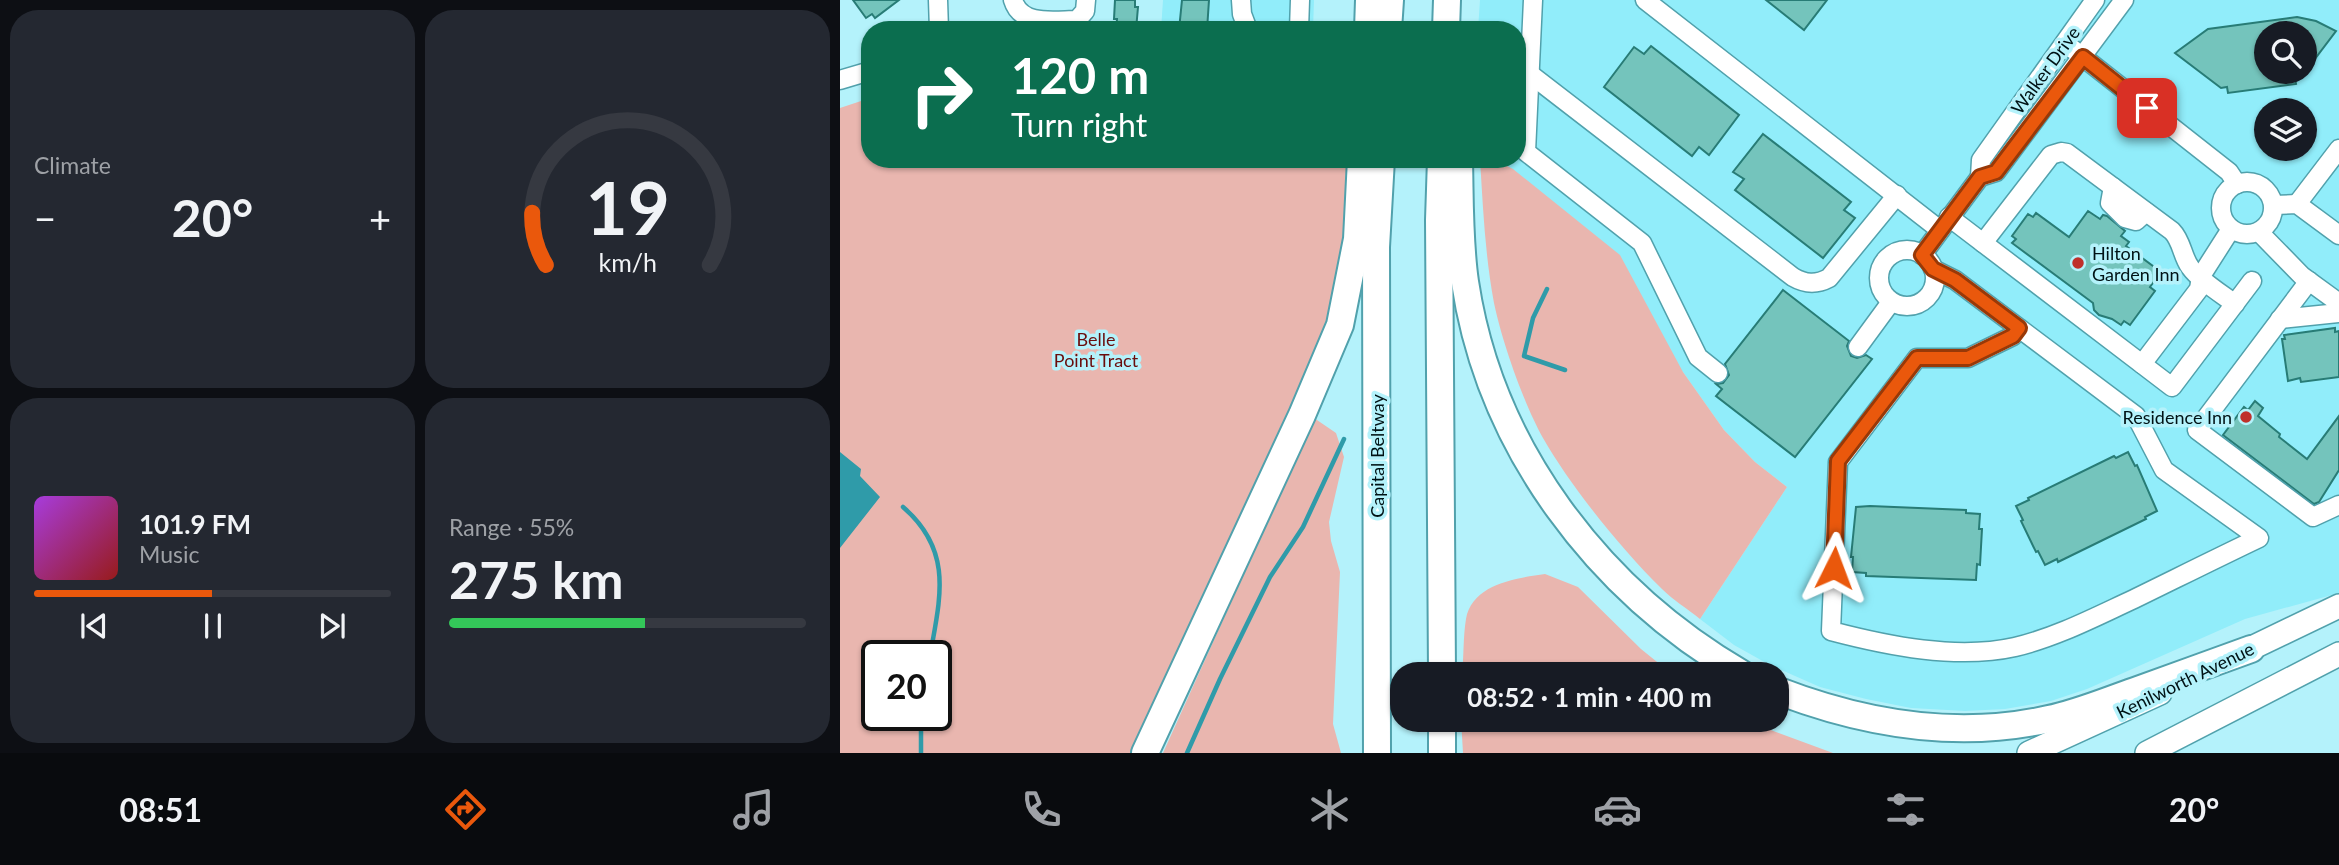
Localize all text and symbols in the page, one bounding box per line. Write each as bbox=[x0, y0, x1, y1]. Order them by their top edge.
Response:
map controls bbox=[2254, 21, 2317, 161]
button: search bbox=[2254, 21, 2317, 84]
street label: Walker Drive bbox=[2006, 22, 2084, 118]
text: 120 m bbox=[1011, 46, 1149, 104]
icon: right bbox=[896, 49, 987, 140]
pin bbox=[2117, 78, 2177, 138]
icon: arrive bbox=[2128, 89, 2166, 127]
button: layers bbox=[2254, 98, 2317, 161]
text: Turn right bbox=[1011, 105, 1147, 144]
text: Climate bbox=[34, 151, 111, 179]
text: 19 bbox=[585, 163, 670, 251]
text: 20° bbox=[172, 186, 253, 248]
text: − bbox=[34, 195, 56, 241]
text: + bbox=[369, 195, 391, 241]
place label: Hilton Garden Inn bbox=[2092, 242, 2179, 285]
text: km/h bbox=[598, 247, 657, 277]
marker: Hilton Garden Inn bbox=[2070, 255, 2086, 271]
park label: Belle Point Tract bbox=[1054, 328, 1139, 371]
street label: Capital Beltway bbox=[1366, 394, 1388, 518]
place label: Residence Inn bbox=[2123, 406, 2232, 428]
marker: Residence Inn bbox=[2238, 409, 2254, 425]
text: 101.9 FM bbox=[139, 508, 251, 540]
text: Range · 55% bbox=[449, 513, 574, 541]
position arrow bbox=[1797, 531, 1871, 605]
text: Music bbox=[139, 540, 199, 568]
text: 275 km bbox=[449, 548, 623, 610]
icon: previous bbox=[75, 607, 113, 645]
icon: pause bbox=[194, 607, 232, 645]
icon: next bbox=[313, 607, 351, 645]
street label: Kenilworth Avenue bbox=[2113, 637, 2257, 723]
speed limit sign: 20 bbox=[861, 640, 952, 731]
text: 08:52 · 1 min · 400 m bbox=[1467, 681, 1712, 713]
icon: directions bbox=[441, 785, 490, 834]
icon: music bbox=[729, 785, 778, 834]
icon: phone bbox=[1017, 785, 1066, 834]
icon: climate bbox=[1305, 785, 1354, 834]
icon: car bbox=[1593, 785, 1642, 834]
icon: filters bbox=[1881, 785, 1930, 834]
text: 08:51 bbox=[120, 790, 202, 829]
text: 20° bbox=[2169, 790, 2219, 829]

